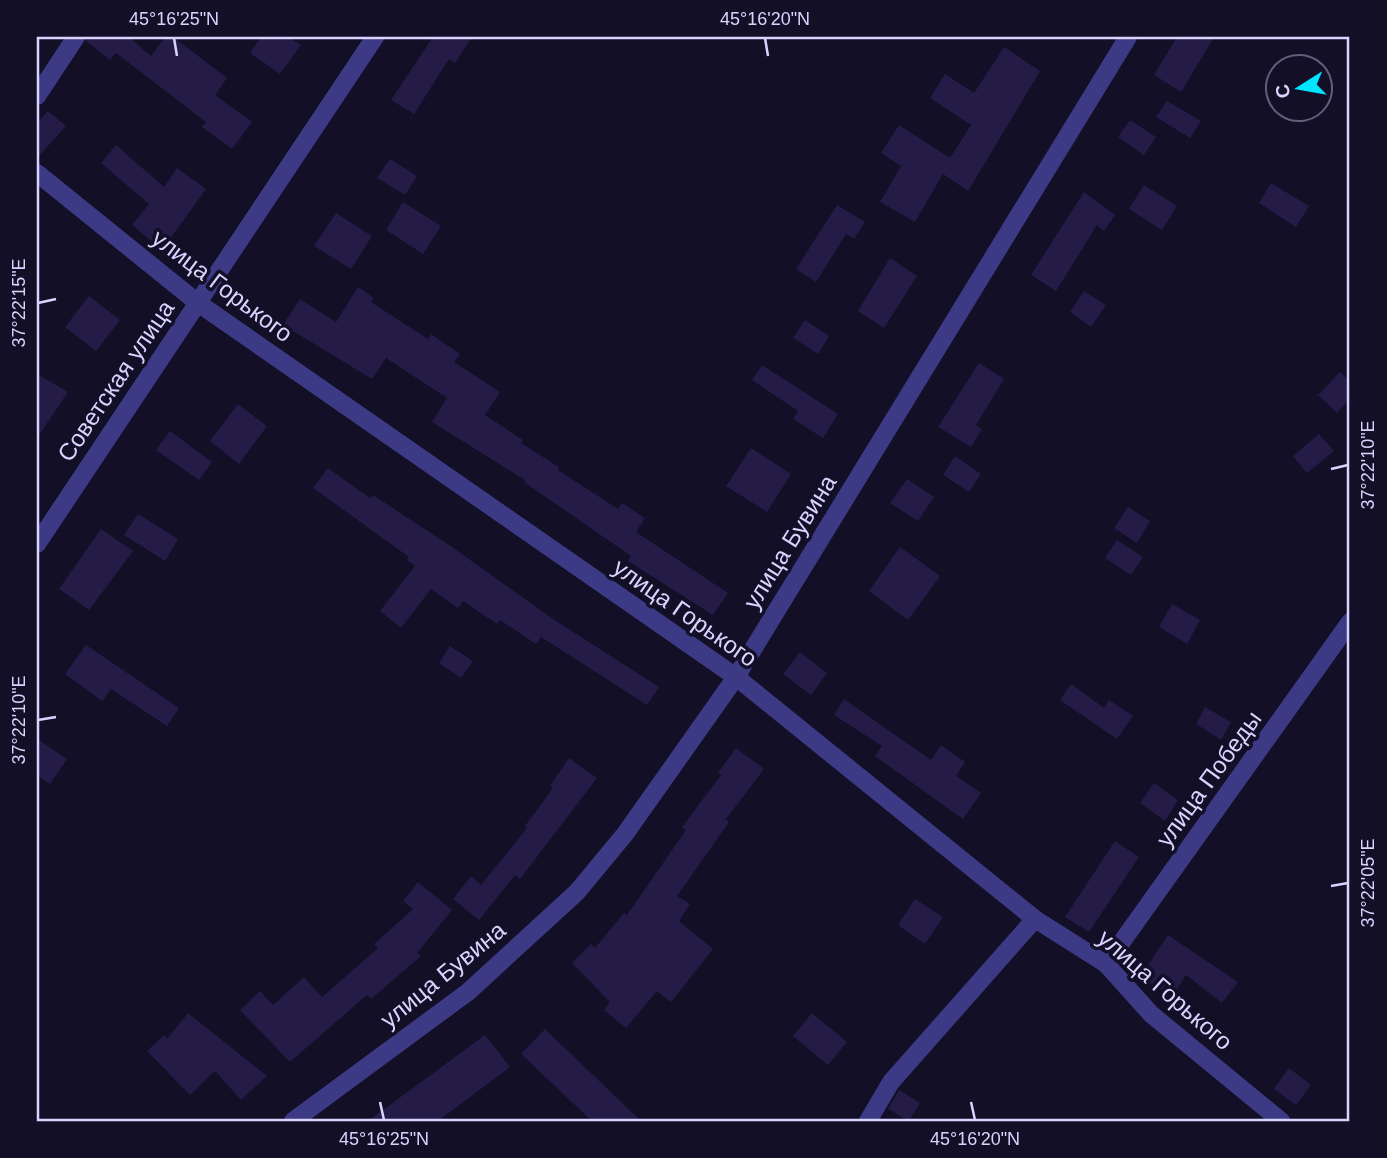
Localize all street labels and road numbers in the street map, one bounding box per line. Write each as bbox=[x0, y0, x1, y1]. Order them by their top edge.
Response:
street label: улица Горького bbox=[147, 224, 298, 347]
street label: Советская улица bbox=[52, 295, 180, 466]
street label: улица Бувина bbox=[738, 469, 842, 614]
street label: улица Горького bbox=[608, 553, 762, 672]
street label: улица Победы bbox=[1150, 706, 1267, 852]
street label: улица Бувина bbox=[375, 916, 511, 1033]
street label: улица Горького bbox=[1093, 924, 1238, 1055]

